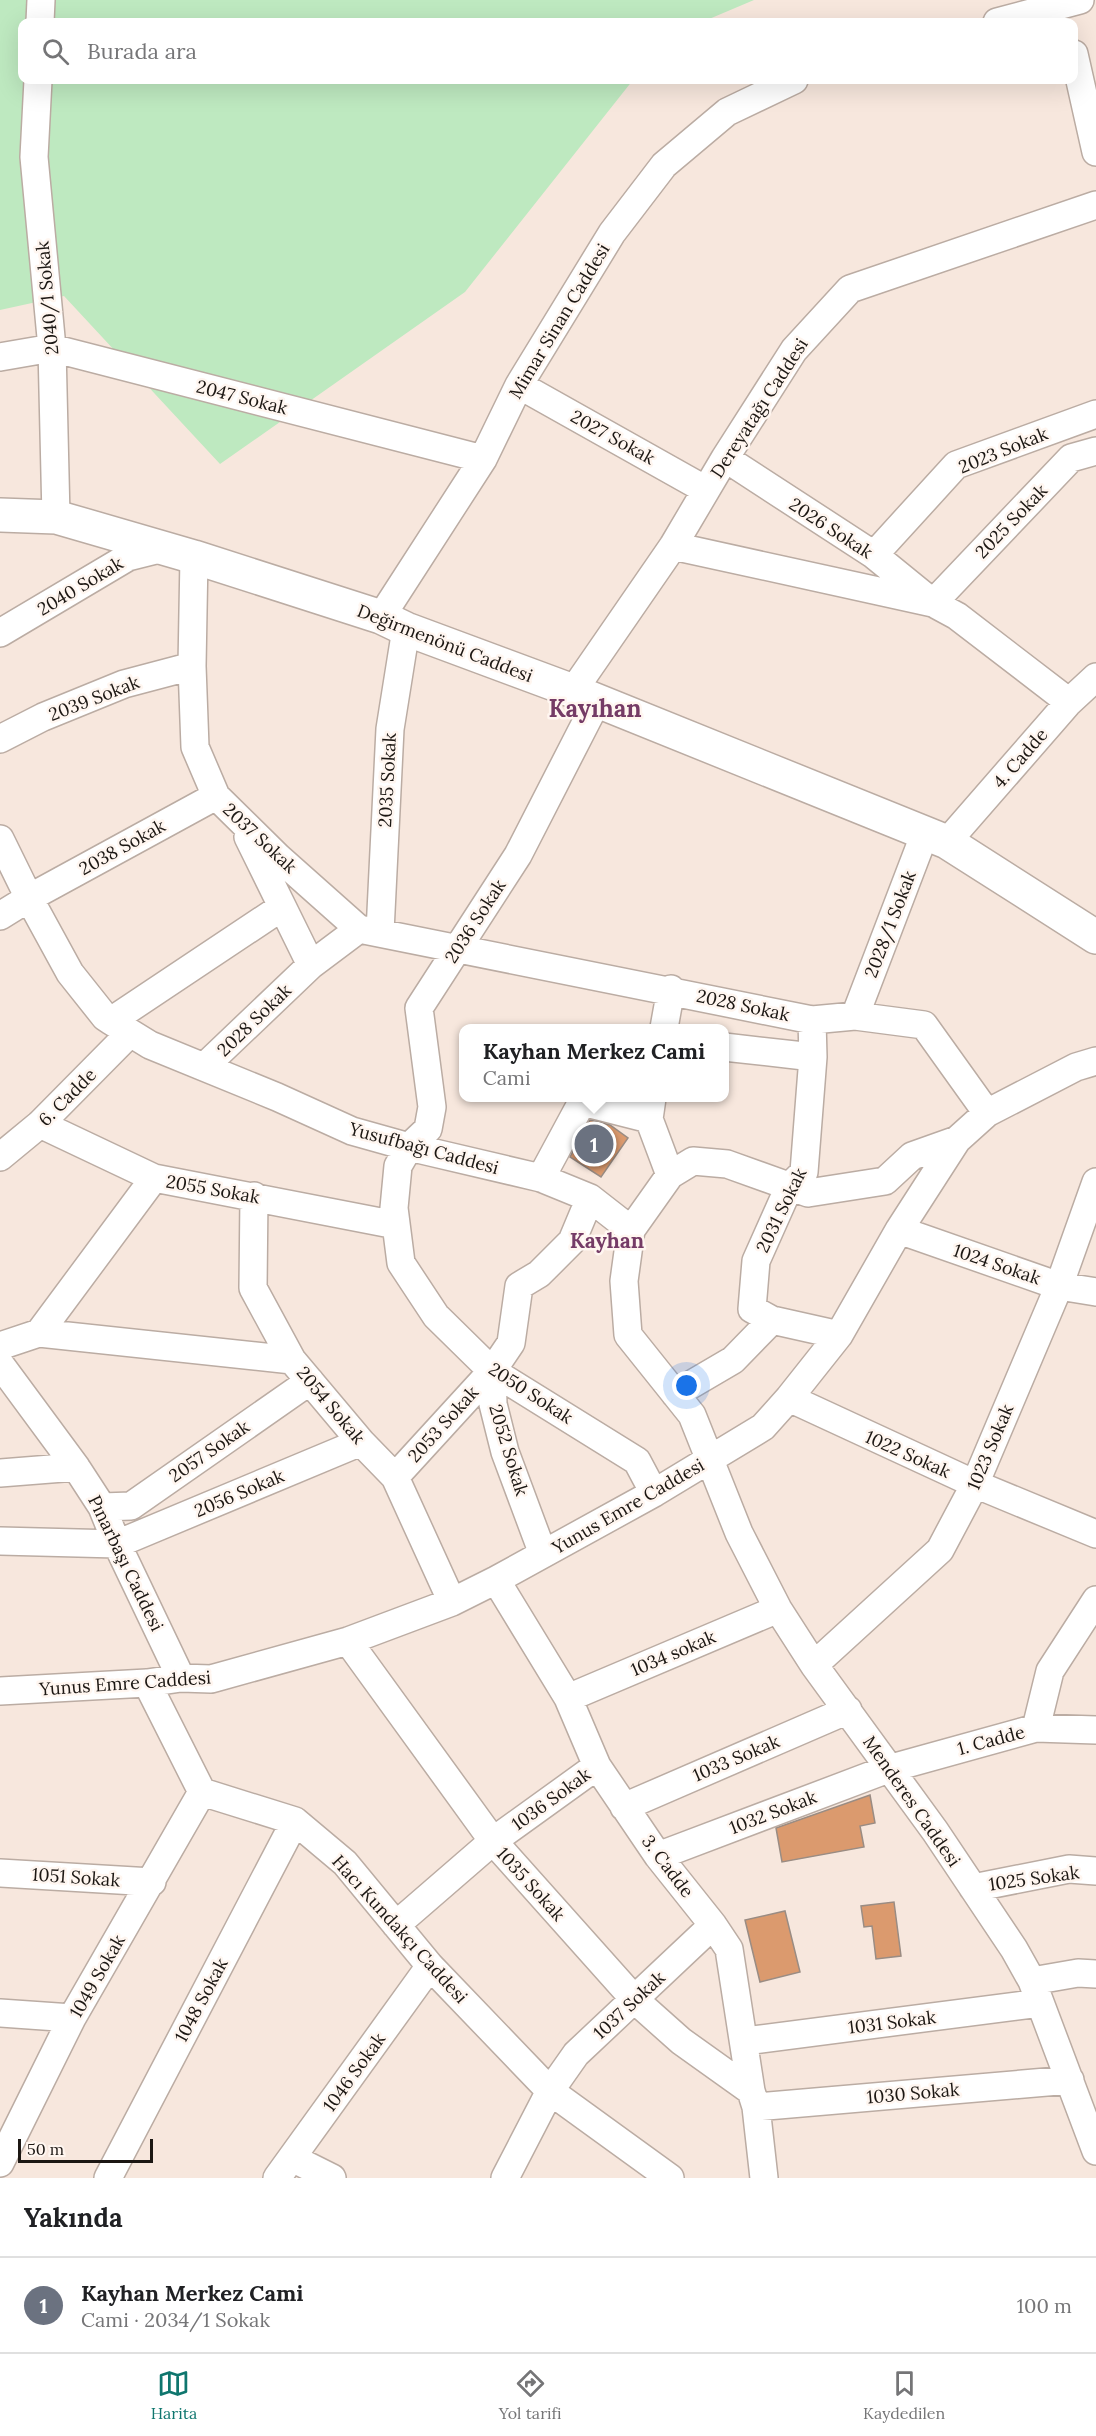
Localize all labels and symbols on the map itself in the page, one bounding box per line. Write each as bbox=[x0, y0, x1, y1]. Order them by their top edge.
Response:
street label: Mimar Sinan Caddesi bbox=[504, 239, 614, 403]
street label: 2040/1 Sokak bbox=[31, 240, 63, 356]
street label: Dereyatağı Caddesi bbox=[705, 334, 813, 482]
street label: 2047 Sokak bbox=[194, 375, 290, 419]
street label: 2027 Sokak bbox=[567, 404, 659, 470]
street label: 2023 Sokak bbox=[955, 422, 1051, 478]
street label: 2025 Sokak bbox=[970, 479, 1052, 563]
street label: 2026 Sokak bbox=[785, 493, 877, 564]
street label: 2040 Sokak bbox=[33, 551, 127, 621]
street label: Değirmenönü Caddesi bbox=[354, 599, 536, 687]
street label: 2039 Sokak bbox=[45, 670, 143, 726]
district label: Kayıhan bbox=[548, 693, 642, 724]
street label: 4. Cadde bbox=[988, 723, 1052, 793]
street label: 2035 Sokak bbox=[373, 732, 401, 828]
street label: 2037 Sokak bbox=[218, 798, 302, 878]
street label: 2038 Sokak bbox=[75, 814, 169, 880]
street label: 2028/1 Sokak bbox=[859, 867, 921, 981]
street label: 2036 Sokak bbox=[439, 874, 511, 967]
street label: 2028 Sokak bbox=[212, 979, 296, 1061]
street label: 2028 Sokak bbox=[694, 984, 792, 1026]
street label: 6. Cadde bbox=[33, 1063, 101, 1131]
street label: Yusufbağı Caddesi bbox=[346, 1117, 501, 1179]
pin: 1 bbox=[574, 1122, 614, 1166]
street label: 2031 Sokak bbox=[751, 1164, 812, 1256]
street label: 2055 Sokak bbox=[164, 1169, 262, 1209]
district label: Kayhan bbox=[570, 1227, 644, 1254]
street label: 1024 Sokak bbox=[950, 1238, 1044, 1290]
street label: 2050 Sokak bbox=[485, 1357, 578, 1429]
street label: 2054 Sokak bbox=[292, 1361, 370, 1449]
your location bbox=[672, 1371, 701, 1400]
street label: 2053 Sokak bbox=[403, 1381, 483, 1467]
street label: 1023 Sokak bbox=[962, 1400, 1019, 1493]
street label: 2052 Sokak bbox=[484, 1401, 534, 1499]
street label: 2057 Sokak bbox=[164, 1415, 254, 1487]
street label: 1022 Sokak bbox=[862, 1425, 955, 1483]
street label: Yunus Emre Caddesi bbox=[547, 1453, 708, 1559]
street label: 2056 Sokak bbox=[191, 1464, 288, 1522]
street label: Pınarbaşı Caddesi bbox=[83, 1491, 169, 1635]
street label: 1034 sokak bbox=[627, 1625, 719, 1681]
street label: Yunus Emre Caddesi bbox=[37, 1666, 212, 1701]
street label: 1. Cadde bbox=[955, 1720, 1027, 1760]
street label: 1033 Sokak bbox=[689, 1729, 783, 1787]
street label: Menderes Caddesi bbox=[858, 1731, 966, 1871]
street label: 1036 Sokak bbox=[507, 1762, 595, 1835]
street label: 1032 Sokak bbox=[726, 1785, 820, 1839]
street label: 3. Cadde bbox=[637, 1830, 699, 1902]
street label: 1035 Sokak bbox=[492, 1842, 570, 1926]
street label: Hacı Kundakçı Caddesi bbox=[327, 1850, 473, 2008]
street label: 1025 Sokak bbox=[987, 1860, 1081, 1896]
street label: 1051 Sokak bbox=[31, 1862, 121, 1892]
street label: 1049 Sokak bbox=[64, 1930, 130, 2022]
street label: 1048 Sokak bbox=[169, 1954, 233, 2046]
street label: 1037 Sokak bbox=[588, 1966, 670, 2044]
street label: 1031 Sokak bbox=[847, 2005, 938, 2039]
street label: 1046 Sokak bbox=[318, 2028, 391, 2116]
street label: 1030 Sokak bbox=[866, 2077, 961, 2109]
scale bar bbox=[18, 2136, 153, 2164]

